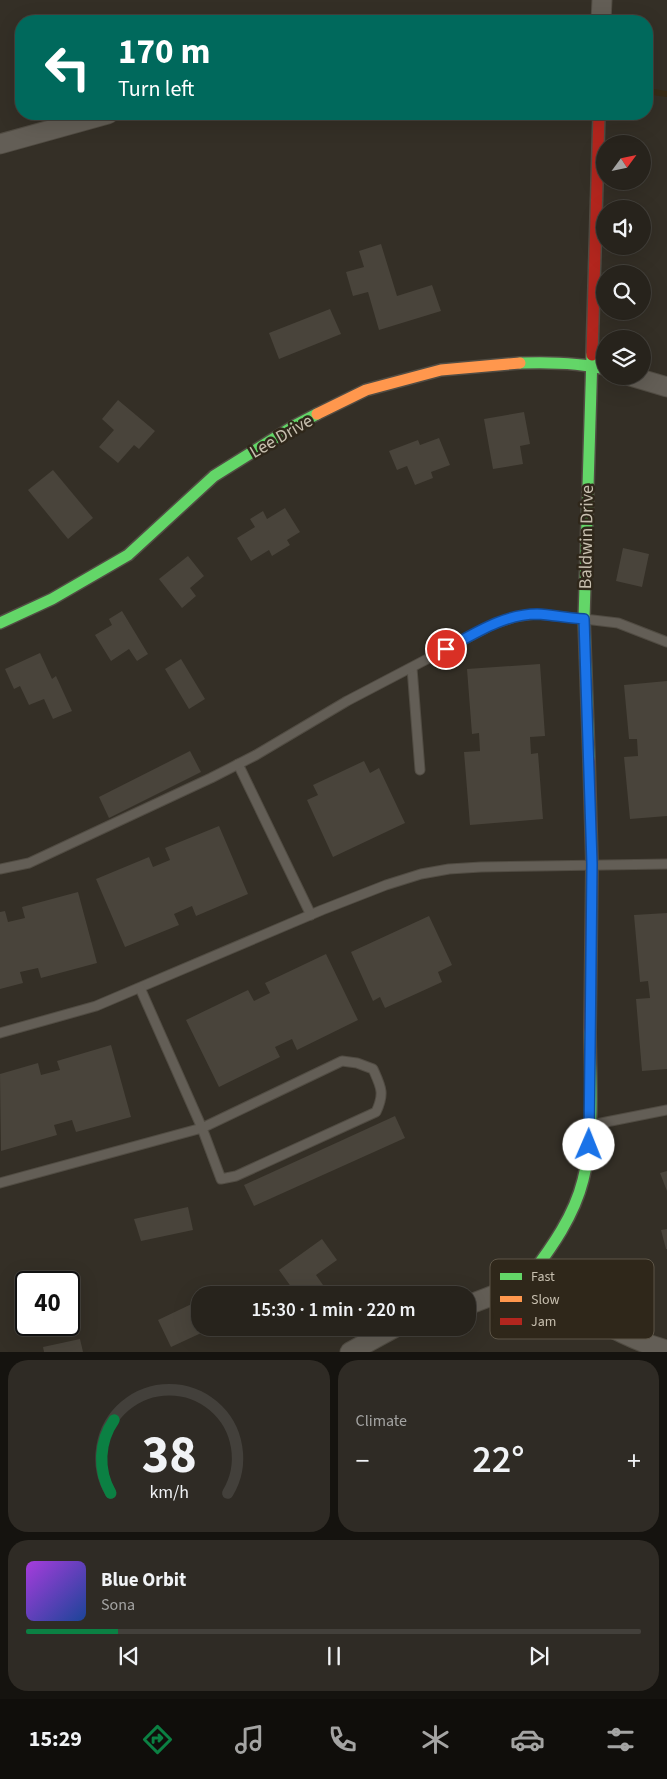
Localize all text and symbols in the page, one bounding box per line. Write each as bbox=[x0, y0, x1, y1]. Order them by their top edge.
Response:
text: 170 m bbox=[118, 27, 210, 77]
icon: left bbox=[35, 35, 100, 100]
text: Turn left bbox=[118, 73, 194, 105]
north arrow bbox=[596, 135, 651, 190]
map controls bbox=[596, 135, 651, 385]
button: sound bbox=[596, 200, 651, 255]
button: search bbox=[596, 265, 651, 320]
button: layers bbox=[596, 330, 651, 385]
street label: Lee Drive bbox=[245, 408, 317, 465]
street label: Baldwin Drive bbox=[573, 485, 600, 589]
pin bbox=[425, 628, 467, 670]
icon: arrive bbox=[432, 635, 460, 663]
position arrow bbox=[562, 1118, 614, 1170]
legend bbox=[490, 1259, 654, 1339]
text: Fast bbox=[531, 1267, 555, 1287]
speed limit sign: 40 bbox=[15, 1271, 80, 1336]
text: Slow bbox=[531, 1290, 560, 1310]
text: 15:30 · 1 min · 220 m bbox=[251, 1297, 416, 1324]
text: Jam bbox=[531, 1312, 556, 1332]
text: Climate bbox=[356, 1410, 407, 1432]
text: 38 bbox=[141, 1419, 196, 1493]
text: 22° bbox=[472, 1433, 524, 1487]
text: − bbox=[356, 1441, 369, 1481]
text: + bbox=[627, 1441, 641, 1481]
text: km/h bbox=[149, 1480, 189, 1505]
text: Blue Orbit bbox=[101, 1567, 186, 1594]
text: Sona bbox=[101, 1594, 135, 1616]
icon: previous bbox=[115, 1642, 143, 1670]
icon: pause bbox=[320, 1642, 348, 1670]
icon: next bbox=[525, 1642, 553, 1670]
icon: directions bbox=[140, 1722, 175, 1757]
icon: music bbox=[232, 1722, 267, 1757]
icon: phone bbox=[325, 1722, 360, 1757]
icon: climate bbox=[418, 1722, 453, 1757]
icon: car bbox=[510, 1722, 545, 1757]
icon: filters bbox=[603, 1722, 638, 1757]
text: 15:29 bbox=[29, 1723, 82, 1755]

